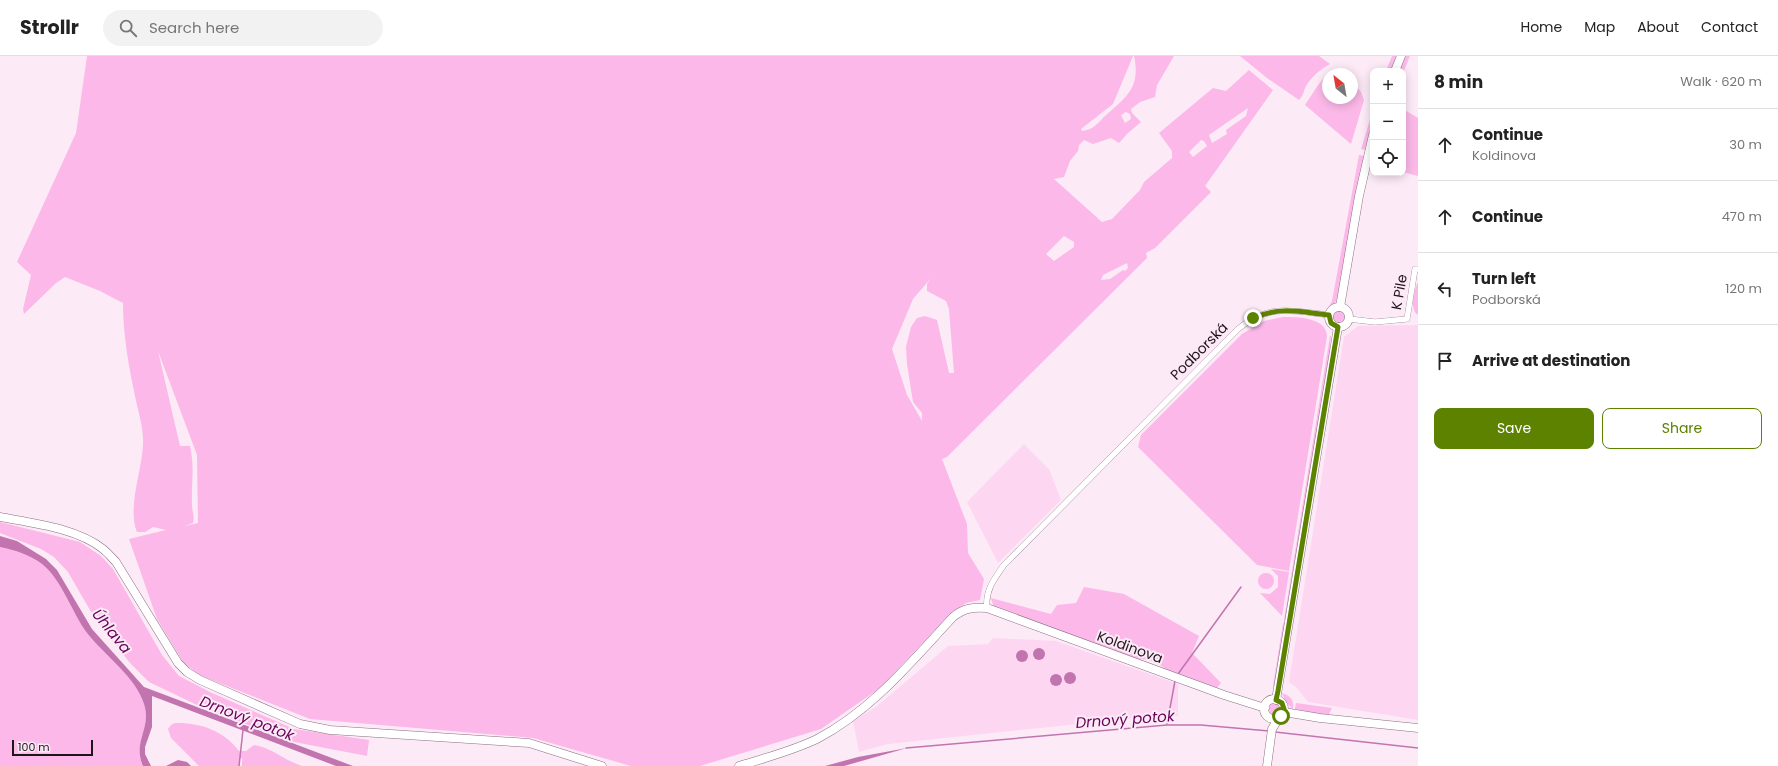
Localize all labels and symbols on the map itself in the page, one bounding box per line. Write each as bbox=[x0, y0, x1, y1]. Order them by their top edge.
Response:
north arrow bbox=[1322, 68, 1358, 104]
street label: K Pile bbox=[1386, 272, 1412, 311]
route end bbox=[1244, 309, 1262, 327]
street label: Podborská bbox=[1166, 318, 1232, 384]
water label: Úhlava bbox=[87, 604, 137, 658]
street label: Koldinova bbox=[1094, 626, 1166, 668]
water label: Drnový potok bbox=[197, 690, 298, 746]
water label: Drnový potok bbox=[1075, 705, 1177, 733]
route start bbox=[1272, 707, 1290, 725]
scale bar bbox=[12, 738, 93, 757]

